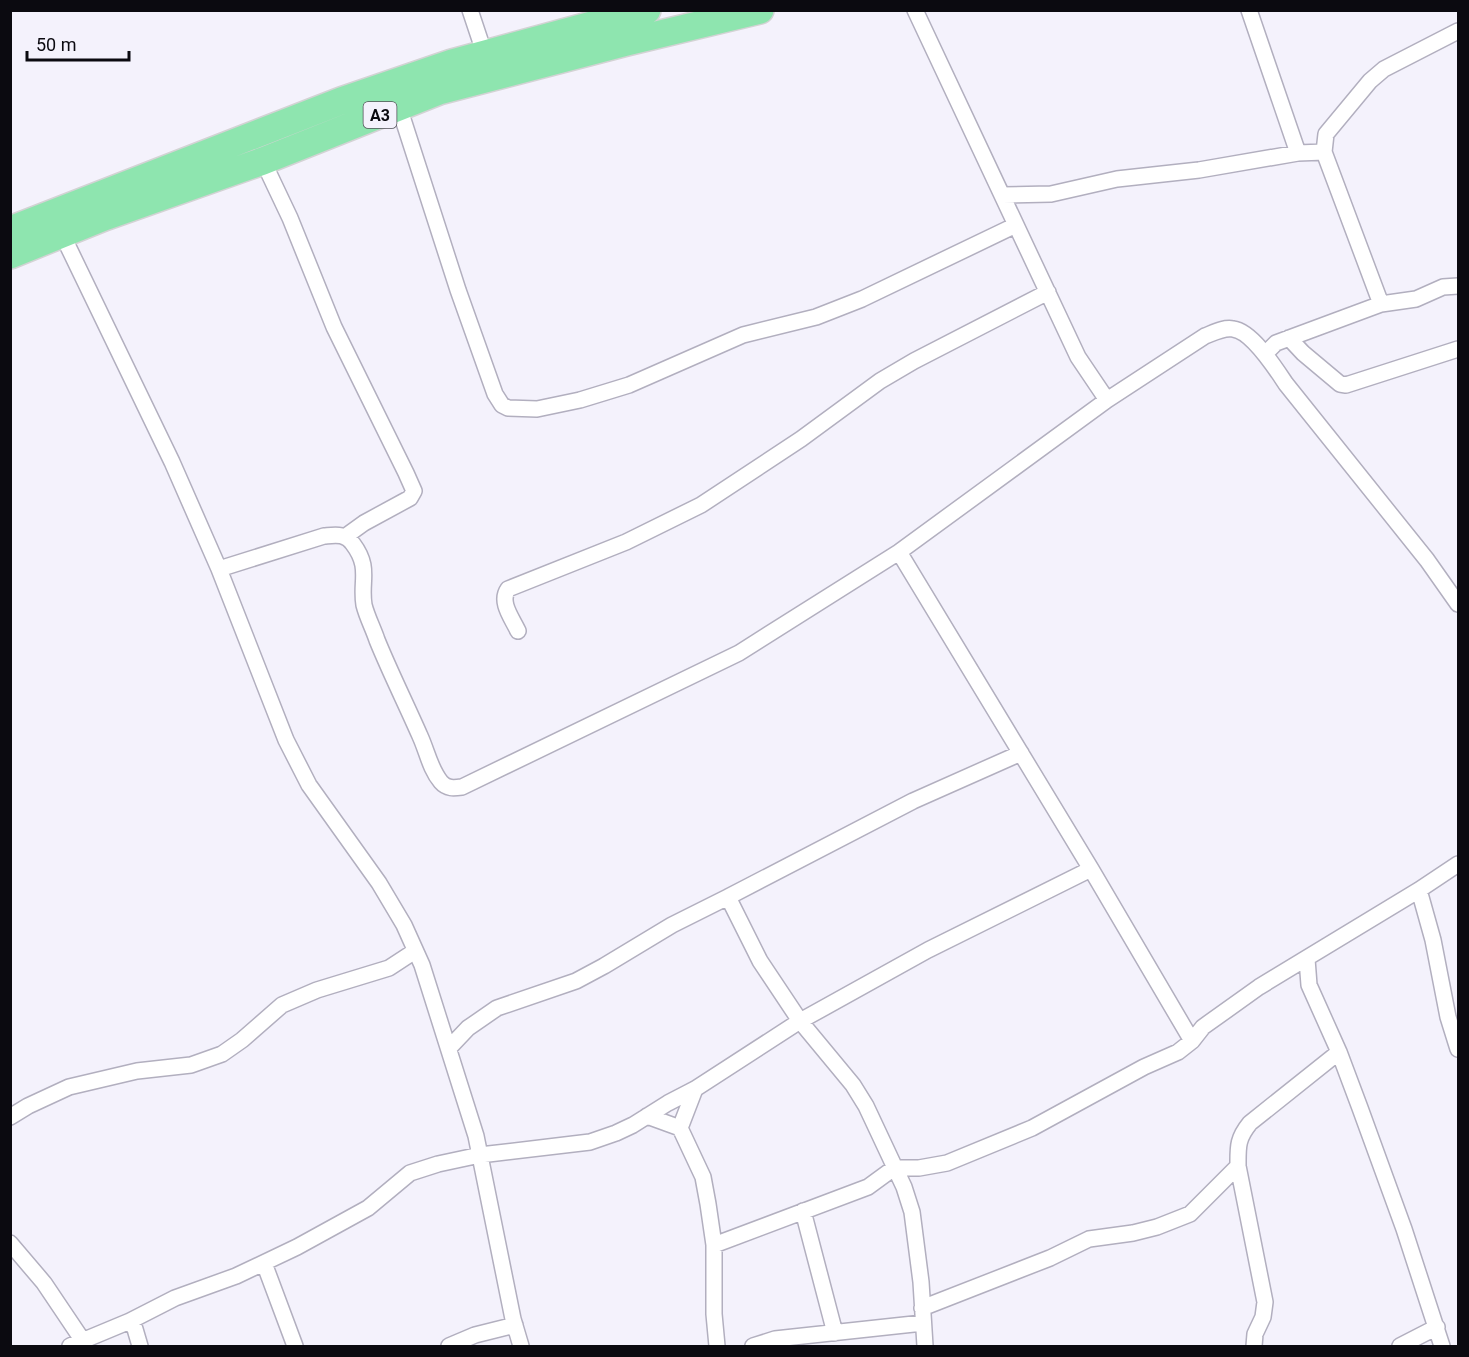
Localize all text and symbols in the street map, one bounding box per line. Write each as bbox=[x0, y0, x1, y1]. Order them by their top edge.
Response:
scale bar bbox=[27, 24, 129, 62]
text: 50 m bbox=[36, 34, 76, 55]
road number: A3 bbox=[364, 102, 397, 128]

